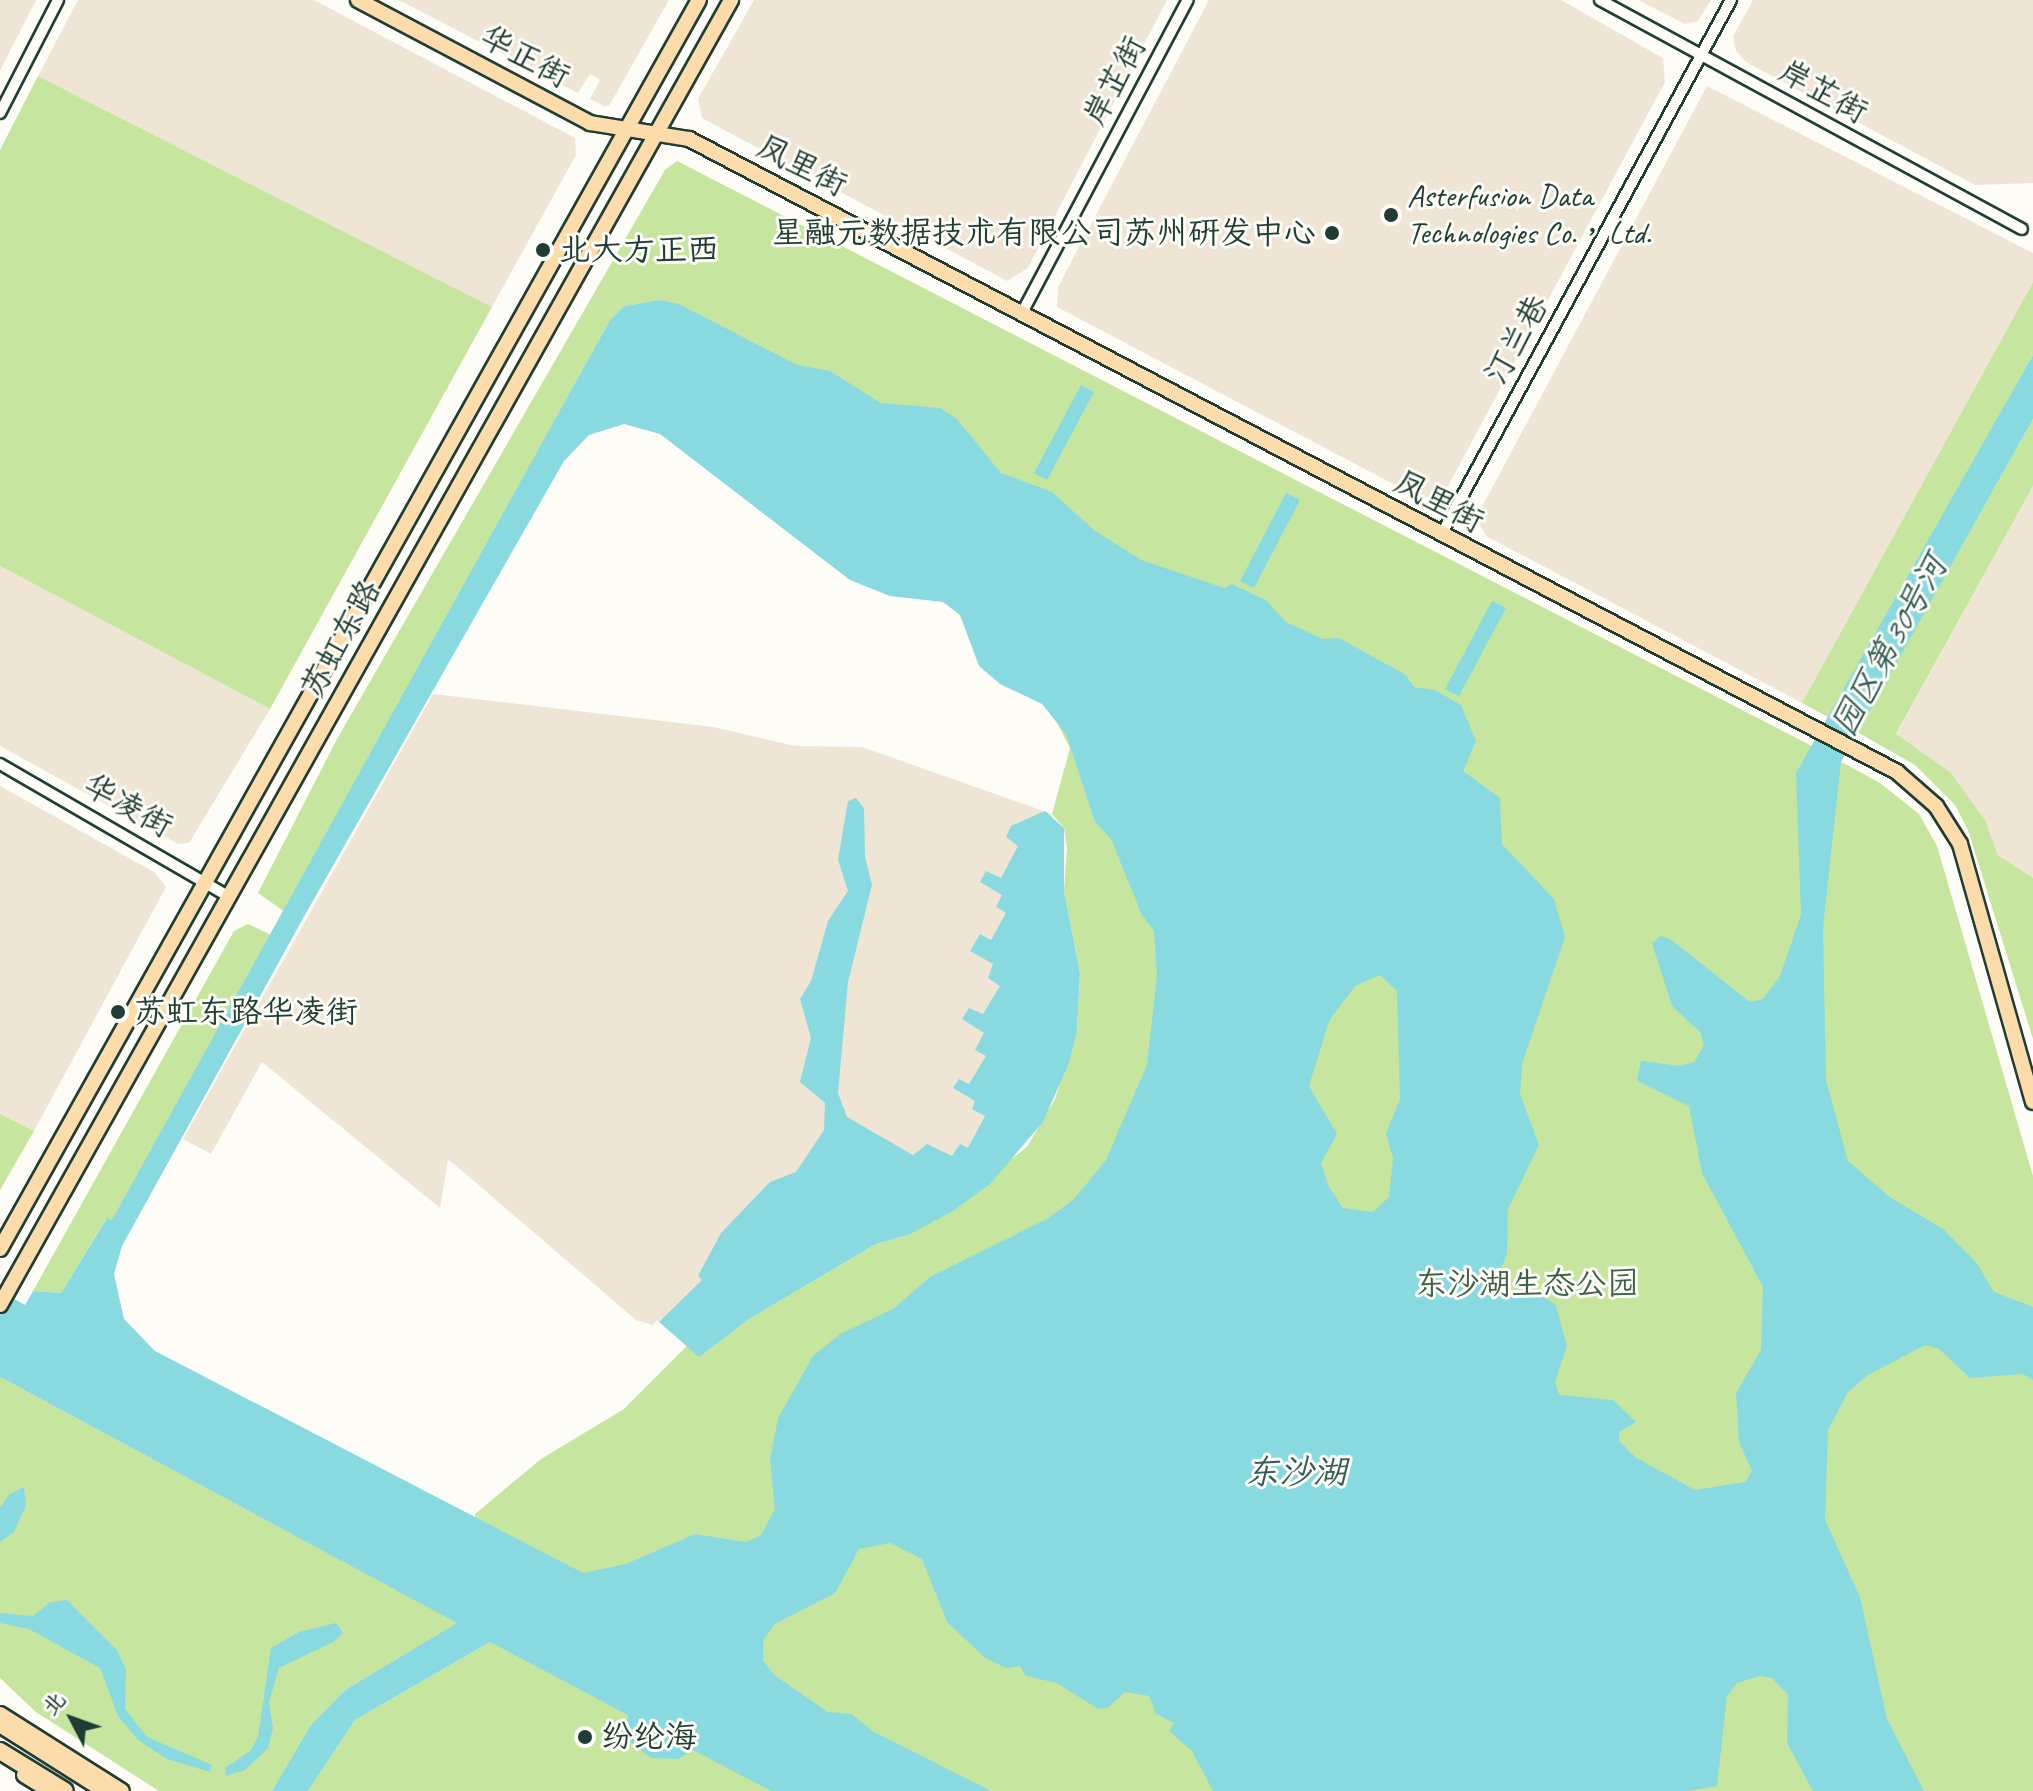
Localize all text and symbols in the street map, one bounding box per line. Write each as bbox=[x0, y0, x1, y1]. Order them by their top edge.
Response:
street label: 华正街 bbox=[474, 18, 576, 96]
street label: 岸芷街 bbox=[1076, 30, 1154, 132]
street label: 岸芷街 bbox=[1772, 52, 1874, 132]
street label: 凤里街 bbox=[751, 127, 853, 205]
place label: Asterfusion Data Technologies Co.，Ltd. bbox=[1407, 178, 1651, 253]
marker: Asterfusion Data Technologies Co.，Ltd. bbox=[1382, 206, 1400, 224]
place label: 星融元数据技术有限公司苏州研发中心 bbox=[772, 214, 1316, 252]
marker: 星融元数据技术有限公司苏州研发中心 bbox=[1323, 224, 1341, 242]
place label: 北大方正西 bbox=[559, 231, 719, 269]
marker: 北大方正西 bbox=[534, 241, 552, 259]
street label: 汀兰巷 bbox=[1477, 289, 1557, 391]
street label: 凤里街 bbox=[1388, 463, 1490, 541]
water label: 园区第30号河 bbox=[1823, 547, 1955, 743]
street label: 苏虹东路 bbox=[293, 574, 389, 704]
street label: 华凌街 bbox=[77, 766, 179, 846]
place label: 苏虹东路华凌街 bbox=[134, 993, 358, 1031]
marker: 苏虹东路华凌街 bbox=[109, 1003, 127, 1021]
park label: 东沙湖生态公园 bbox=[1415, 1265, 1639, 1303]
water label: 东沙湖 bbox=[1245, 1452, 1347, 1492]
north arrow bbox=[32, 1679, 112, 1759]
text: 北 bbox=[36, 1686, 72, 1721]
place label: 纷纶海 bbox=[601, 1718, 697, 1756]
marker: 纷纶海 bbox=[576, 1728, 594, 1746]

